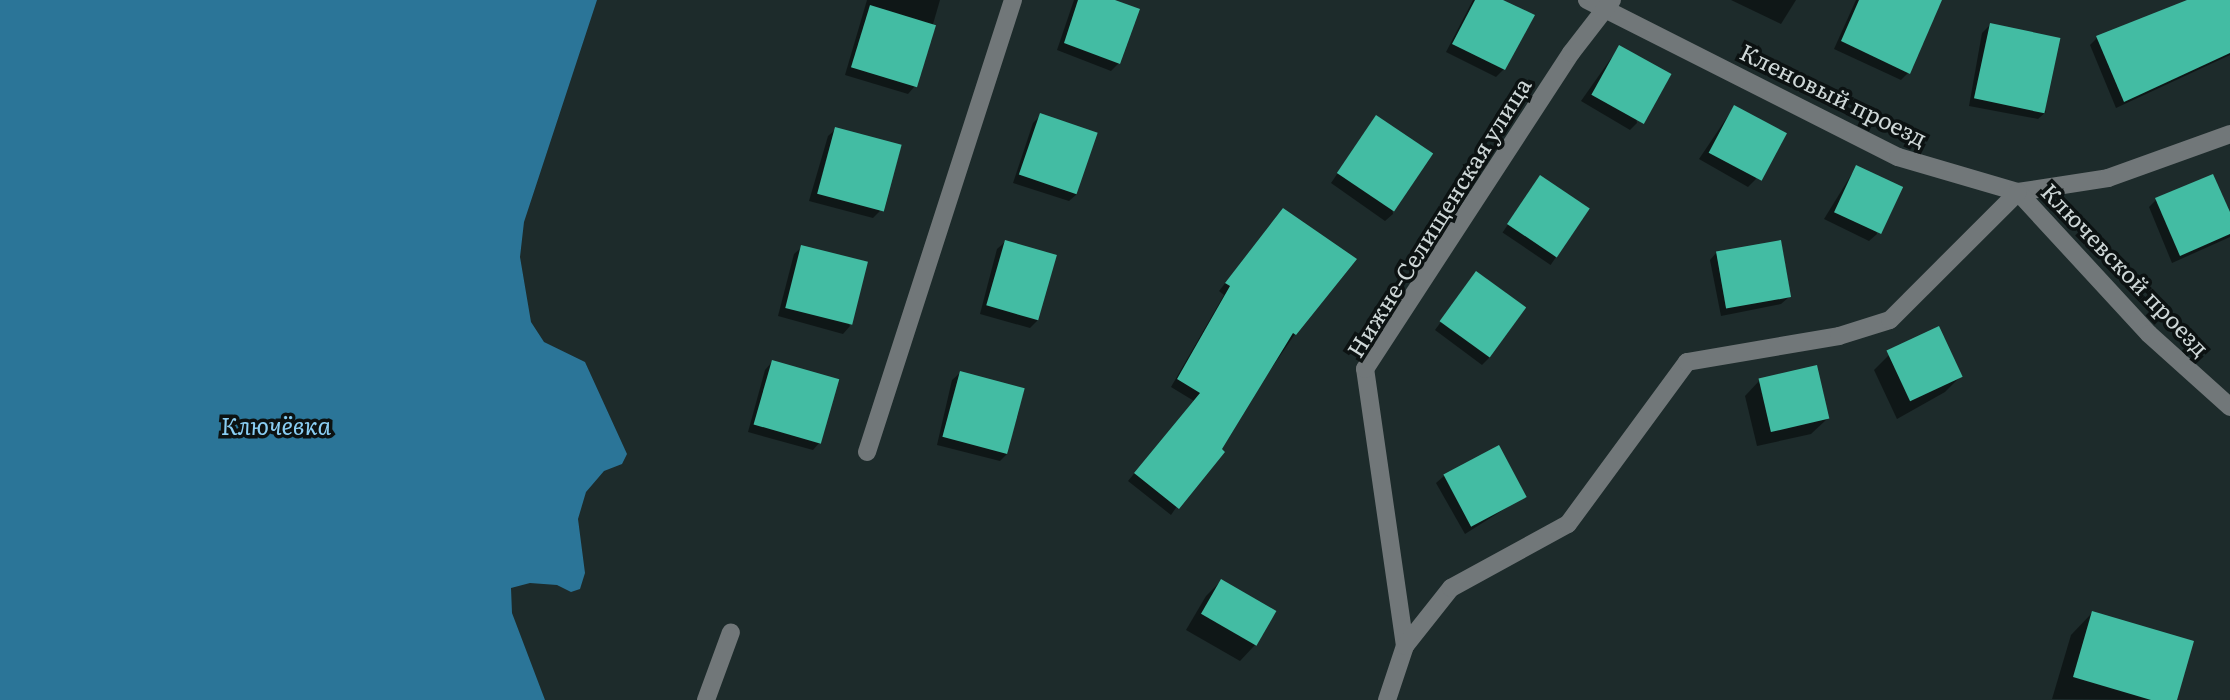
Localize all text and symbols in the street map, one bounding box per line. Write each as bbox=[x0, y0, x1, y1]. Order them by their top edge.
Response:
street label: Кленовый проезд bbox=[1736, 37, 1932, 151]
street label: Нижне-Селищенская улица bbox=[1340, 72, 1536, 362]
street label: Ключевской проезд bbox=[2036, 177, 2216, 361]
water label: Ключёвка bbox=[221, 411, 331, 439]

